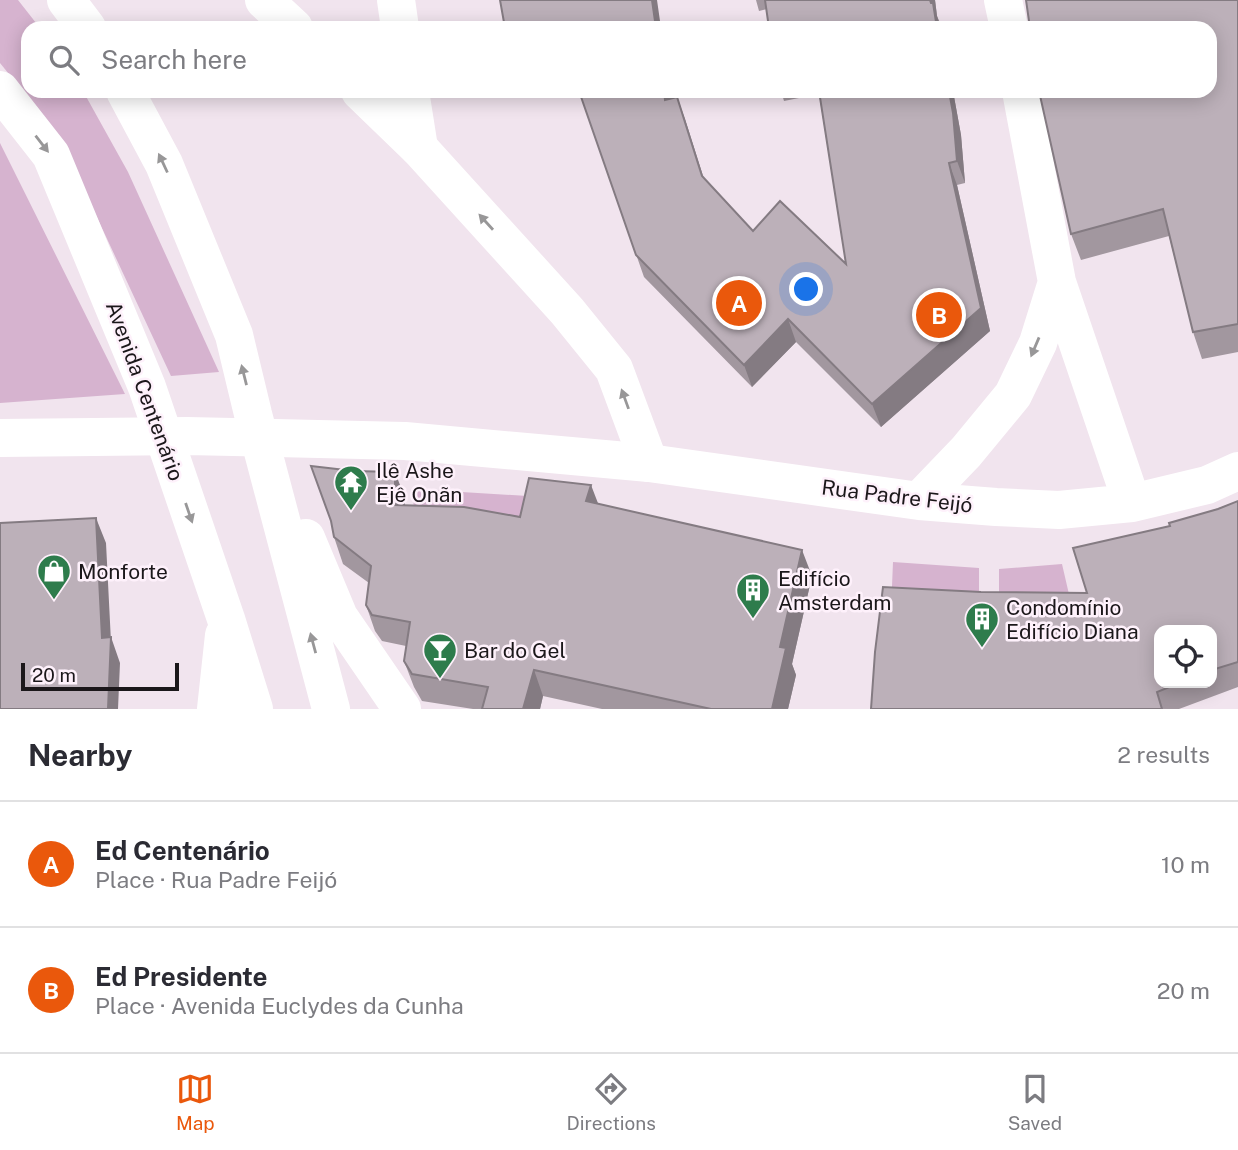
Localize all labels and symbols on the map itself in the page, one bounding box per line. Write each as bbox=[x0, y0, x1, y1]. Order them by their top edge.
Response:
one-way arrow bbox=[34, 134, 49, 152]
one-way arrow bbox=[158, 153, 169, 173]
one-way arrow bbox=[478, 213, 494, 231]
your location bbox=[789, 272, 823, 306]
pin: A bbox=[716, 277, 762, 329]
pin: B bbox=[916, 289, 962, 341]
street label: Avenida Centenário bbox=[101, 298, 189, 484]
one-way arrow bbox=[1029, 336, 1040, 357]
one-way arrow bbox=[238, 364, 249, 386]
one-way arrow bbox=[619, 389, 630, 410]
place label: Ilê Ashe Ejê Onãn bbox=[376, 458, 463, 507]
temple icon: Ilê Ashe Ejê Onãn bbox=[332, 463, 370, 512]
street label: Rua Padre Feijó bbox=[820, 474, 974, 518]
one-way arrow bbox=[184, 503, 195, 524]
shop icon: Monforte bbox=[35, 552, 73, 601]
place label: Monforte bbox=[78, 559, 168, 584]
place label: Edifício Amsterdam bbox=[778, 566, 891, 615]
building icon: Edifício Amsterdam bbox=[734, 571, 772, 620]
place label: Condomínio Edifício Diana bbox=[1006, 595, 1139, 644]
building icon: Condomínio Edifício Diana bbox=[963, 600, 1001, 649]
bar icon: Bar do Gel bbox=[421, 631, 459, 680]
one-way arrow bbox=[308, 632, 318, 653]
place label: Bar do Gel bbox=[464, 638, 566, 663]
scale bar bbox=[21, 660, 178, 692]

